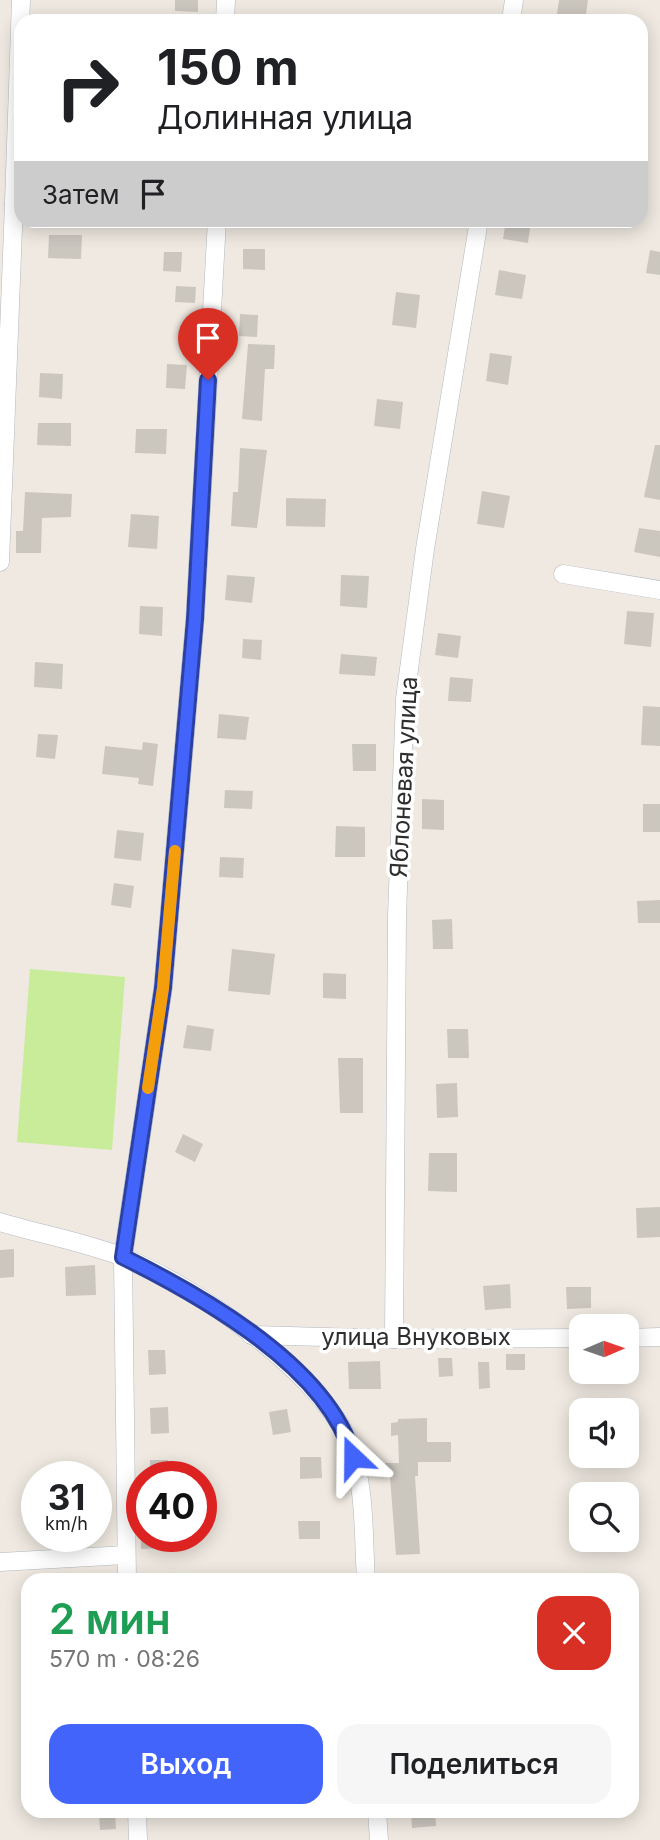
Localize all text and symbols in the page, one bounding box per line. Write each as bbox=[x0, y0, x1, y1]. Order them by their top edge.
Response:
text: 150 m bbox=[157, 38, 299, 97]
icon: right bbox=[42, 42, 133, 133]
text: Долинная улица bbox=[157, 98, 413, 137]
icon: arrive bbox=[134, 175, 172, 213]
text: Затем bbox=[42, 179, 120, 210]
pin bbox=[178, 308, 238, 380]
icon: arrive bbox=[189, 319, 227, 357]
street label: Яблоневая улица bbox=[384, 676, 423, 878]
north arrow bbox=[569, 1314, 639, 1384]
map controls bbox=[569, 1314, 639, 1552]
street label: улица Внуковых bbox=[321, 1322, 511, 1351]
button: sound bbox=[569, 1398, 639, 1468]
position arrow bbox=[316, 1420, 390, 1494]
speed limit sign: 40 bbox=[126, 1461, 217, 1552]
text: 31 bbox=[48, 1476, 85, 1518]
button: search bbox=[569, 1482, 639, 1552]
text: km/h bbox=[45, 1513, 88, 1534]
text: 2 мин bbox=[49, 1593, 171, 1644]
button: close bbox=[537, 1596, 611, 1670]
text: 570 m · 08:26 bbox=[49, 1645, 200, 1673]
button: Выход bbox=[49, 1724, 323, 1804]
button: Поделиться bbox=[337, 1724, 611, 1804]

